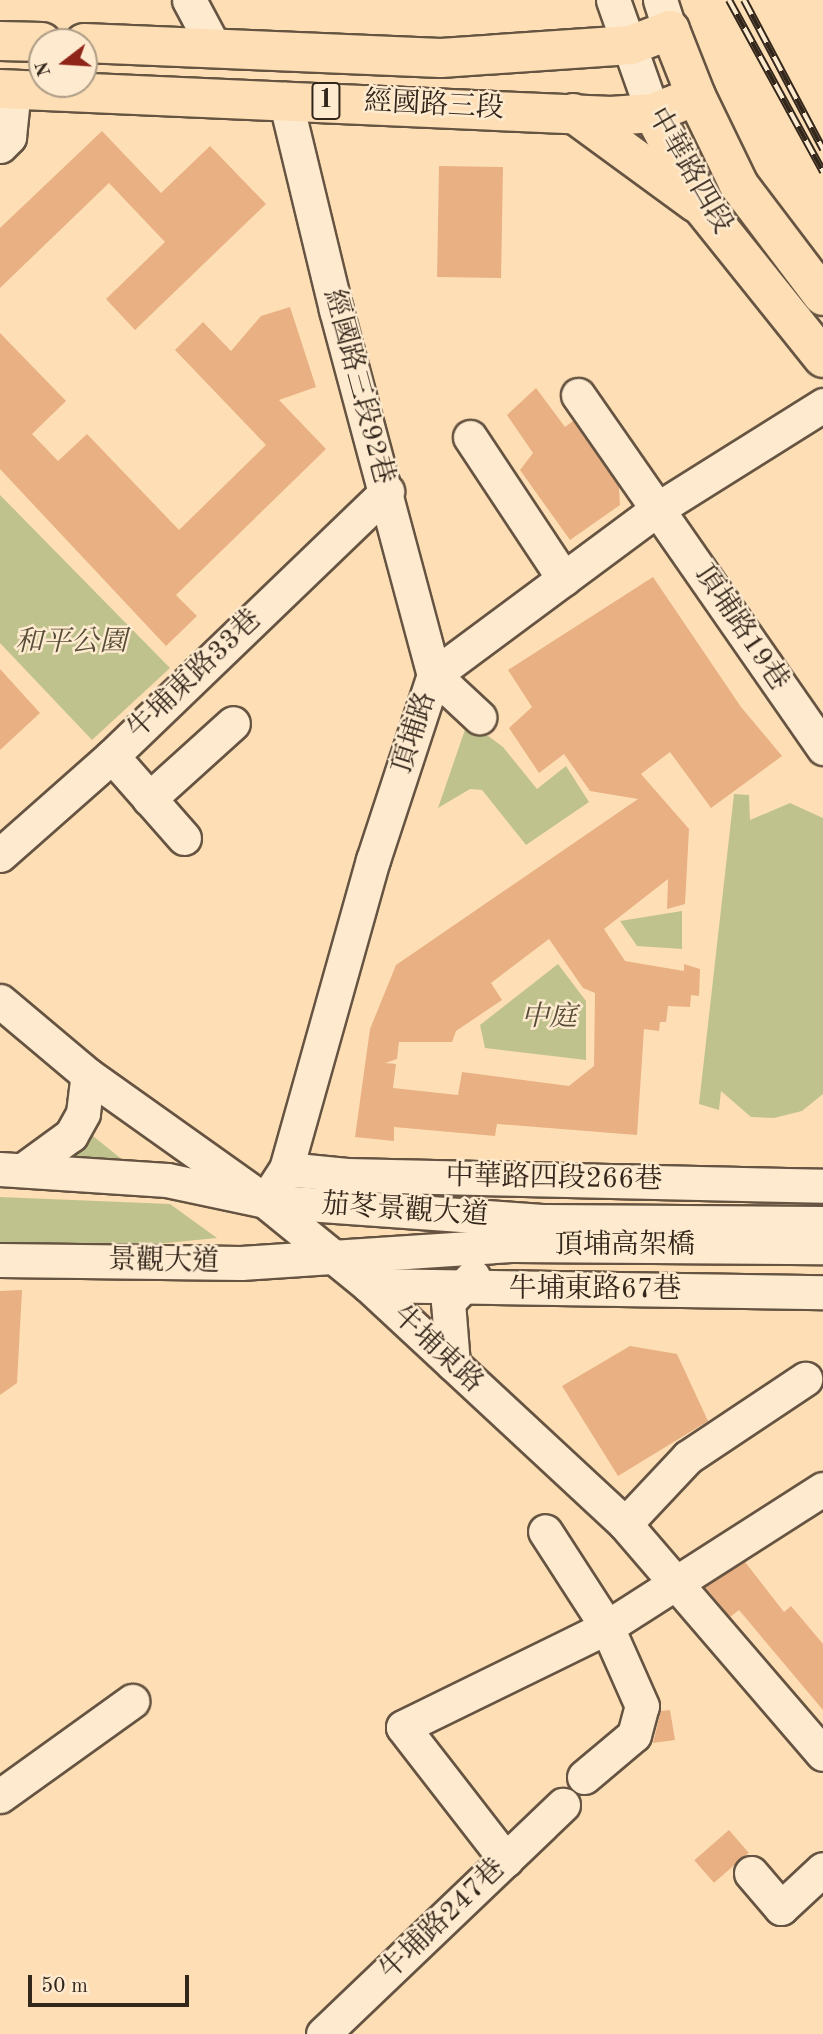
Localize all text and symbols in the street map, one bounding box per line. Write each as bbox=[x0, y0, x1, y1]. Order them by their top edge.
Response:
north arrow bbox=[28, 28, 98, 98]
text: N bbox=[33, 59, 56, 78]
road number: 1 bbox=[310, 78, 342, 124]
street label: 經國路三段 bbox=[363, 86, 505, 126]
street label: 中華路四段 bbox=[639, 102, 739, 240]
street label: 經國路三段92巷 bbox=[316, 286, 400, 488]
street label: 頂埔路19巷 bbox=[687, 559, 795, 697]
street label: 牛埔東路33巷 bbox=[121, 603, 269, 747]
park label: 和平公園 bbox=[15, 626, 127, 660]
street label: 頂埔路 bbox=[386, 688, 444, 778]
park label: 中庭 bbox=[521, 1001, 577, 1035]
street label: 中華路四段266巷 bbox=[445, 1160, 663, 1198]
street label: 茄苳景觀大道 bbox=[320, 1188, 490, 1234]
street label: 頂埔高架橋 bbox=[555, 1229, 695, 1263]
street label: 景觀大道 bbox=[108, 1244, 220, 1280]
street label: 牛埔東路67巷 bbox=[509, 1273, 681, 1307]
street label: 牛埔東路 bbox=[385, 1300, 489, 1400]
street label: 牛埔路247巷 bbox=[374, 1852, 512, 1988]
scale bar bbox=[32, 1960, 192, 2004]
text: 50 m bbox=[41, 1976, 88, 1997]

